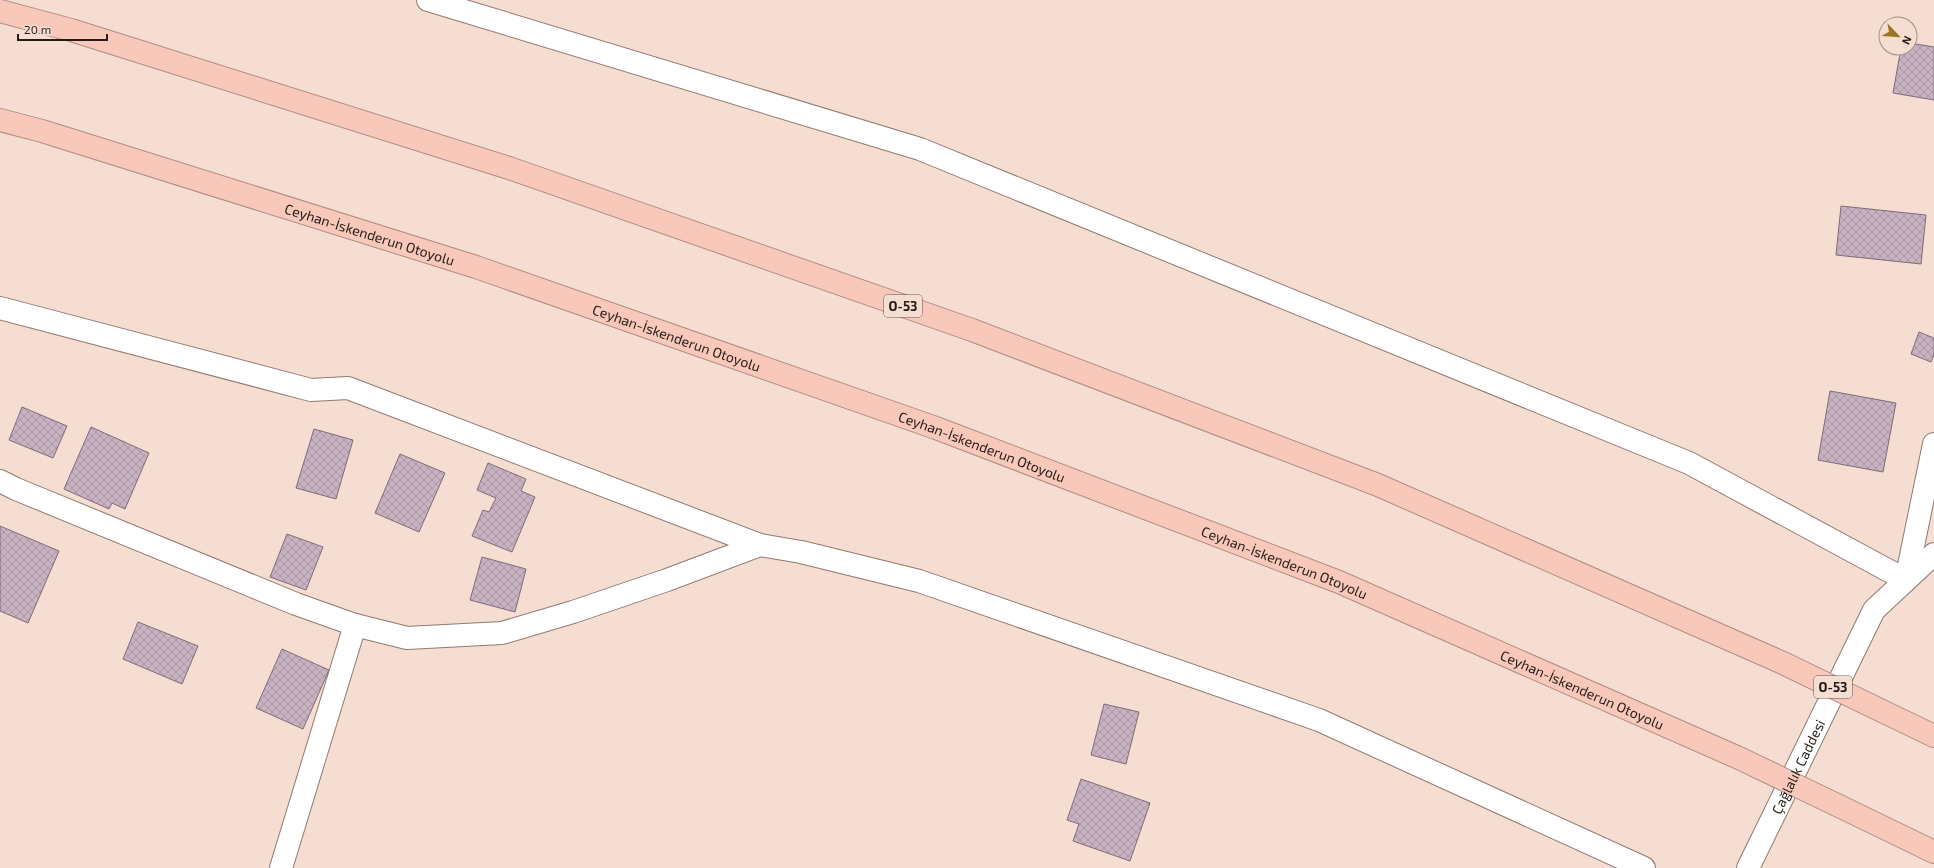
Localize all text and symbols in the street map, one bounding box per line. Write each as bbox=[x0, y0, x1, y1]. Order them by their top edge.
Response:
scale bar bbox=[18, 16, 107, 42]
north arrow bbox=[1878, 16, 1918, 56]
text: 20 m bbox=[24, 22, 51, 36]
text: N bbox=[1900, 34, 1915, 47]
street label: Ceyhan-İskenderun Otoyolu bbox=[283, 199, 457, 268]
road number: O-53 bbox=[884, 295, 922, 317]
street label: Ceyhan-İskenderun Otoyolu bbox=[590, 300, 763, 375]
street label: Ceyhan-İskenderun Otoyolu bbox=[896, 407, 1068, 485]
street label: Ceyhan-İskenderun Otoyolu bbox=[1199, 522, 1370, 602]
street label: Ceyhan-İskenderun Otoyolu bbox=[1498, 646, 1667, 733]
road number: O-53 bbox=[1814, 676, 1852, 698]
street label: Çağlalık Caddesi bbox=[1767, 716, 1828, 817]

